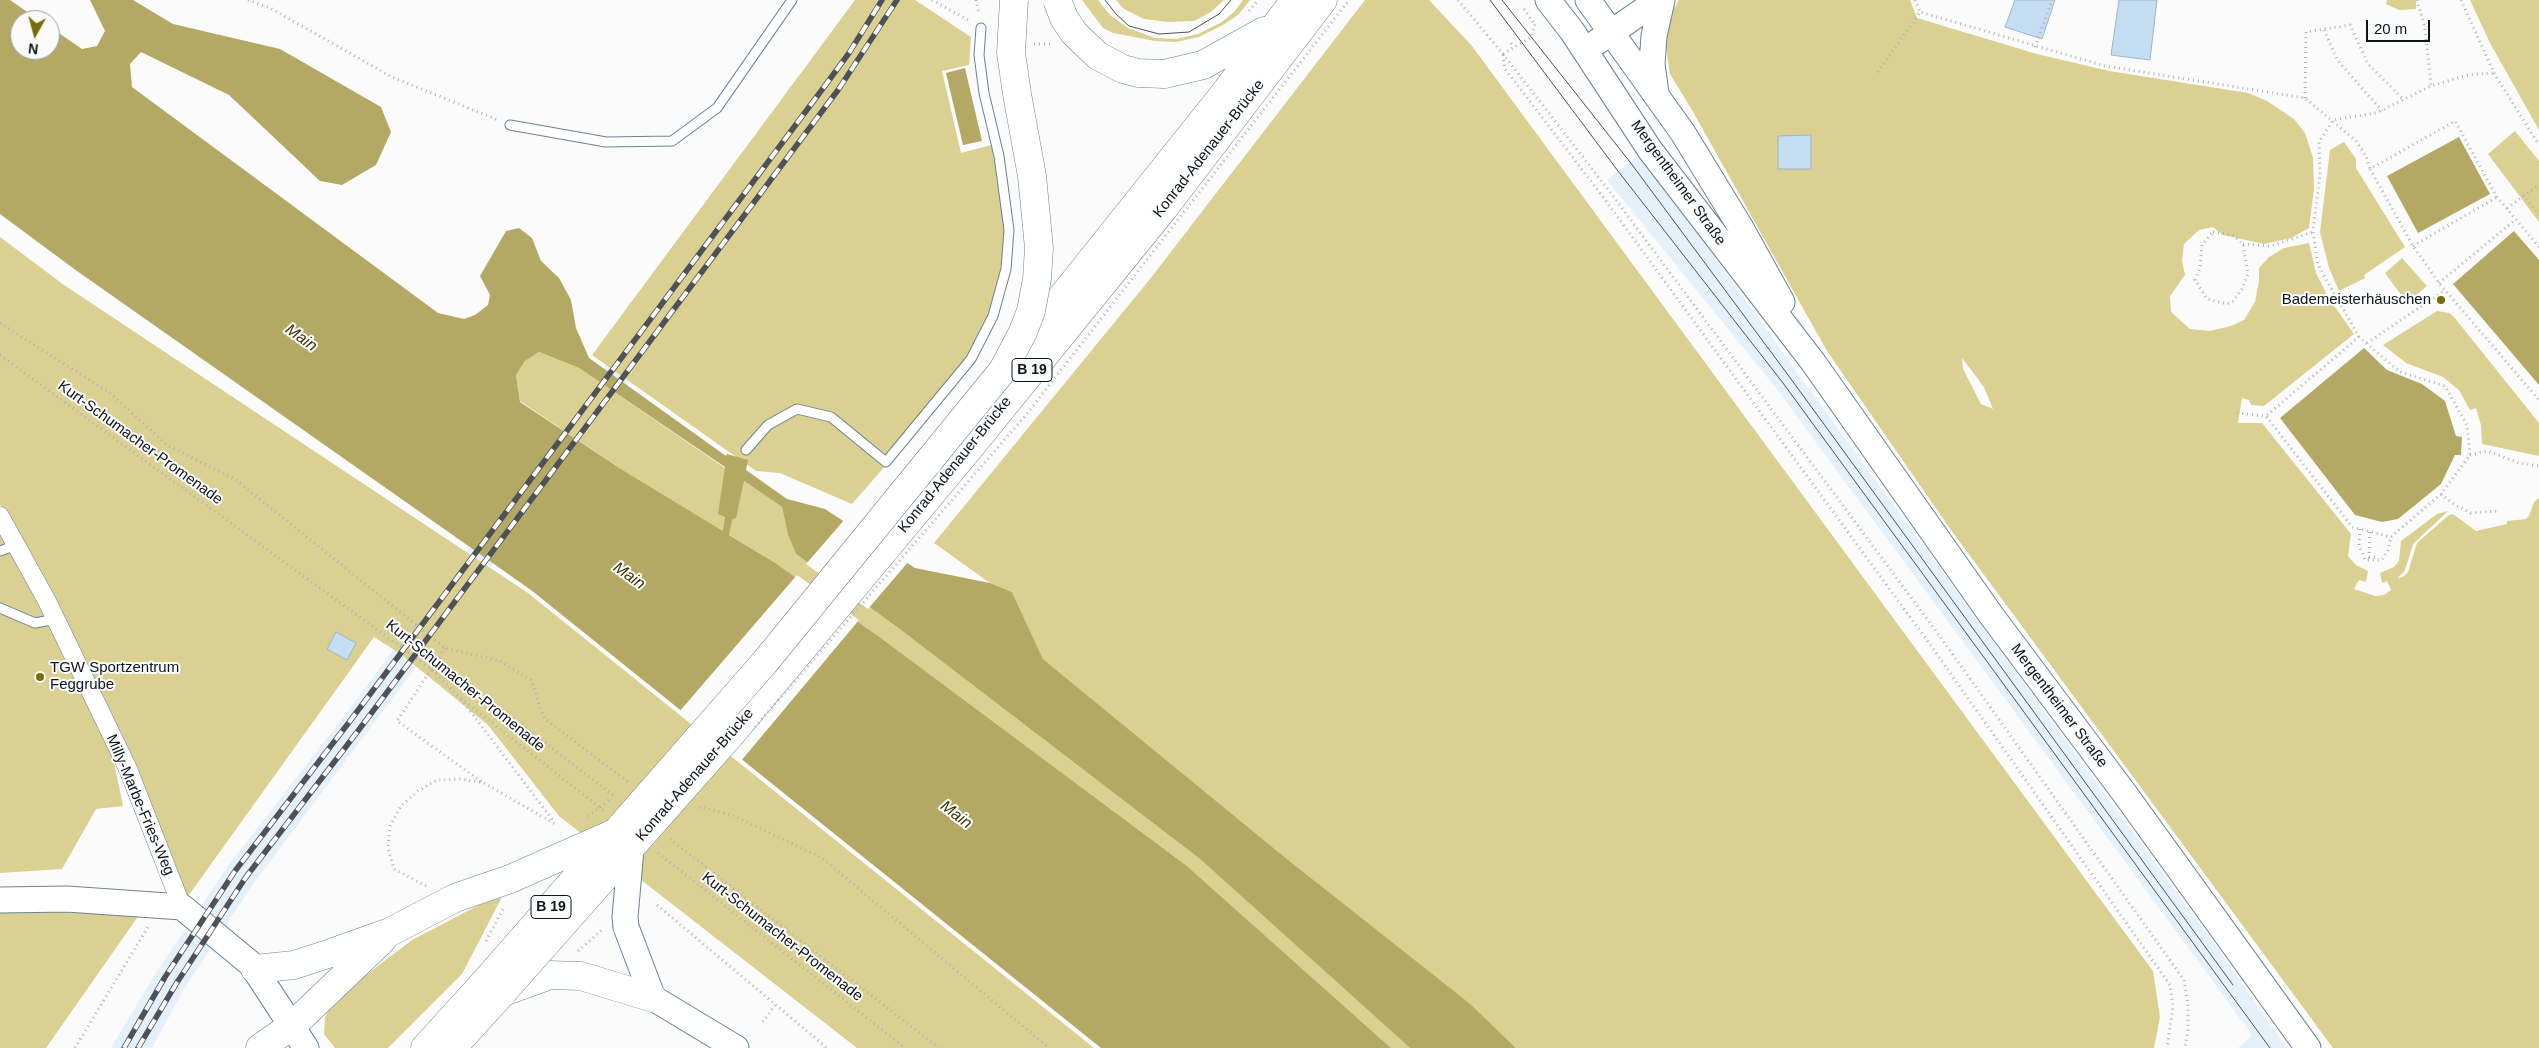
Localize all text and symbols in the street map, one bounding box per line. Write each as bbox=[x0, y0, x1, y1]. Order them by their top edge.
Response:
north arrow bbox=[10, 10, 60, 60]
scale bar bbox=[2369, 10, 2433, 42]
text: 20 m bbox=[2374, 20, 2407, 37]
text: N bbox=[27, 40, 39, 57]
street label: Konrad-Adenauer-Brücke bbox=[1150, 76, 1268, 222]
street label: Mergentheimer Straße bbox=[1627, 117, 1729, 249]
place label: Bademeisterhäuschen bbox=[2282, 291, 2431, 309]
marker: Bademeisterhäuschen bbox=[2435, 294, 2447, 306]
water label: Main bbox=[281, 320, 321, 356]
road number: B 19 bbox=[1012, 358, 1052, 382]
street label: Kurt-Schumacher-Promenade bbox=[54, 377, 226, 509]
street label: Konrad-Adenauer-Brücke bbox=[894, 393, 1016, 537]
water label: Main bbox=[609, 558, 649, 594]
street label: Kurt-Schumacher-Promenade bbox=[382, 616, 548, 756]
street label: Mergentheimer Straße bbox=[2007, 641, 2111, 771]
place label: TGW Sportzentrum Feggrube bbox=[50, 659, 179, 694]
marker: TGW Sportzentrum Feggrube bbox=[34, 671, 46, 683]
street label: Konrad-Adenauer-Brücke bbox=[632, 705, 758, 845]
street label: Milly-Marbe-Fries-Weg bbox=[102, 732, 178, 878]
water label: Main bbox=[936, 797, 976, 833]
street label: Kurt-Schumacher-Promenade bbox=[698, 869, 866, 1005]
road number: B 19 bbox=[531, 896, 571, 919]

